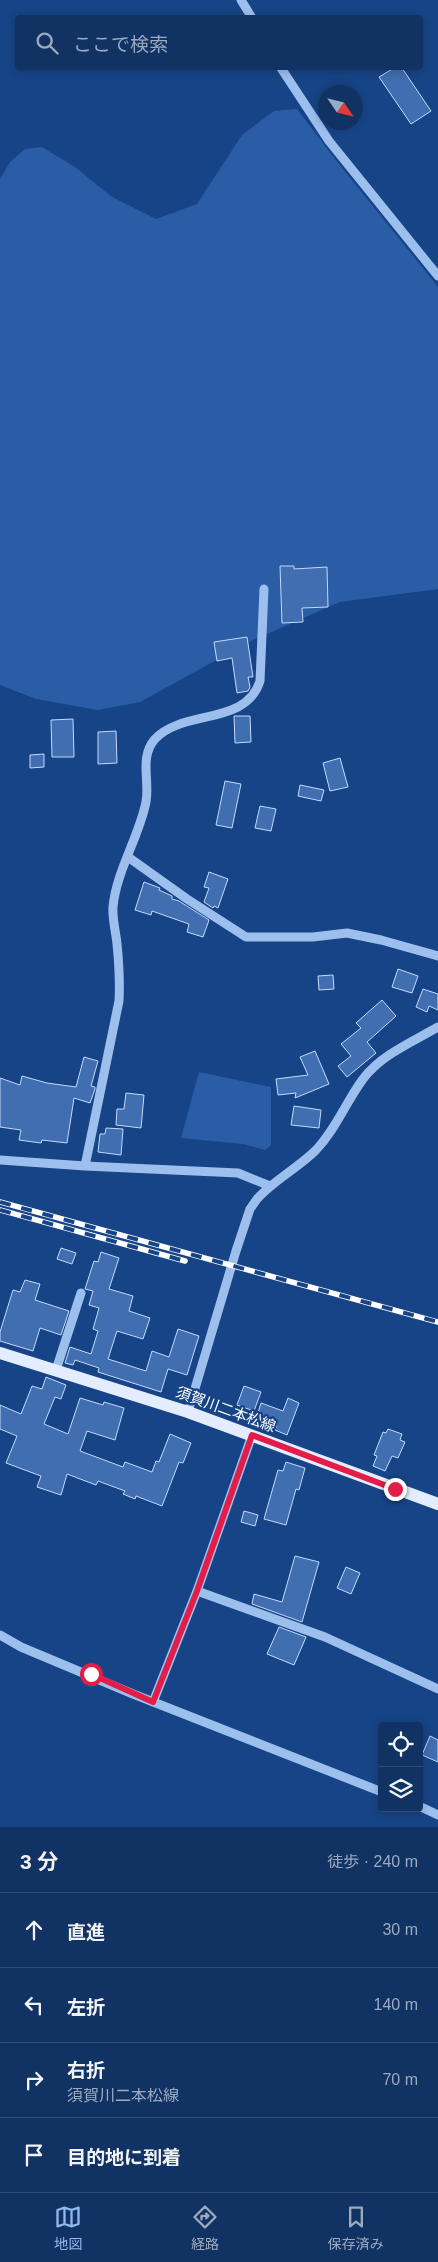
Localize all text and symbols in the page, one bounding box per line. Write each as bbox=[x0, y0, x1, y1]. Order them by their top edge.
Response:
search box bbox=[15, 15, 423, 70]
icon: search bbox=[33, 29, 61, 57]
text: ここで検索 bbox=[73, 34, 168, 55]
north arrow bbox=[318, 85, 363, 130]
street label: 須賀川二本松線 bbox=[174, 1383, 278, 1435]
route end bbox=[384, 1478, 407, 1501]
route start bbox=[80, 1663, 103, 1686]
map controls bbox=[378, 1722, 423, 1812]
button: locate bbox=[378, 1722, 423, 1767]
button: layers bbox=[378, 1767, 423, 1812]
text: 3 分 bbox=[20, 1850, 59, 1873]
text: 徒歩 · 240 m bbox=[327, 1853, 418, 1870]
icon: ahead bbox=[20, 1916, 48, 1944]
text: 30 m bbox=[382, 1921, 418, 1938]
text: 直進 bbox=[67, 1922, 105, 1943]
icon: left bbox=[20, 1991, 48, 2019]
text: 140 m bbox=[374, 1996, 418, 2013]
text: 左折 bbox=[67, 1997, 105, 2018]
text: 右折 bbox=[67, 2060, 105, 2081]
icon: right bbox=[20, 2066, 48, 2094]
text: 70 m bbox=[382, 2071, 418, 2088]
text: 須賀川二本松線 bbox=[67, 2087, 179, 2104]
icon: arrive bbox=[20, 2141, 48, 2169]
text: 目的地に到着 bbox=[67, 2147, 181, 2168]
tab: 地図 bbox=[54, 2203, 82, 2253]
tab: 経路 bbox=[191, 2203, 219, 2253]
tab: 保存済み bbox=[328, 2203, 384, 2253]

